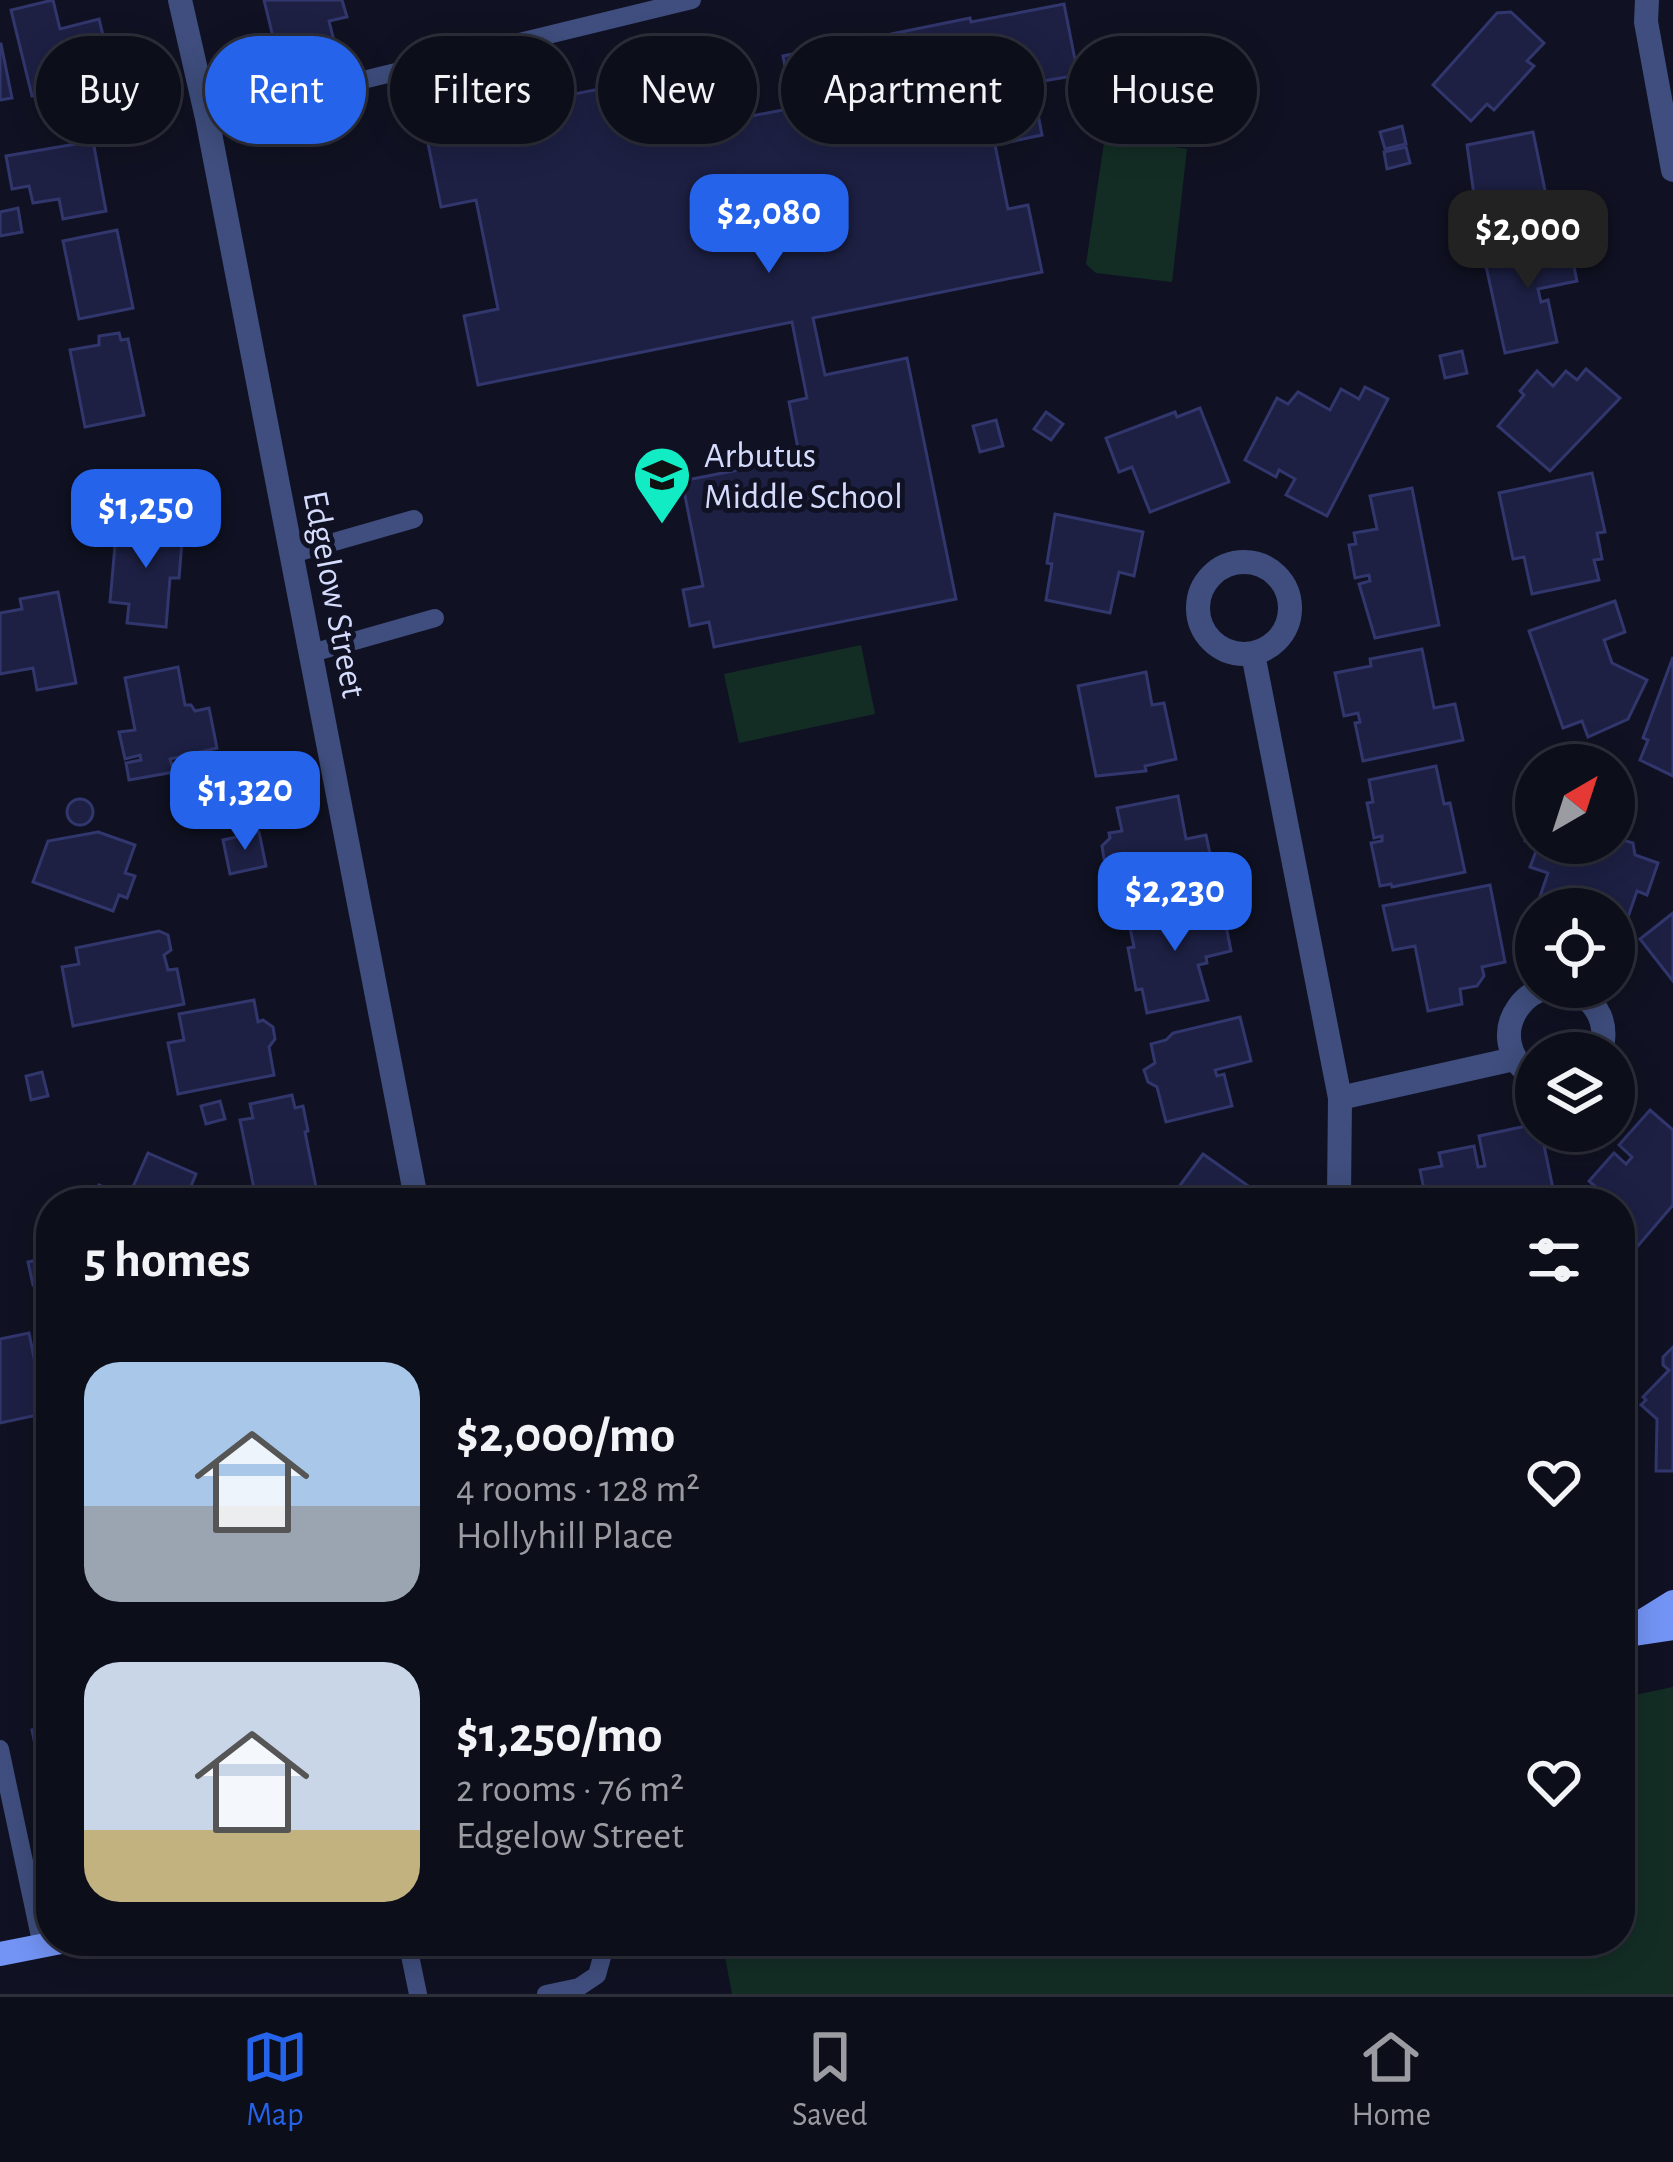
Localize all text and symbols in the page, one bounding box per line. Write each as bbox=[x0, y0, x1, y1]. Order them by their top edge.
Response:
chip: Buy bbox=[36, 36, 181, 144]
chip: Rent bbox=[205, 36, 366, 144]
chip: Filters bbox=[390, 36, 574, 144]
chip: New bbox=[598, 36, 757, 144]
chip: Apartment bbox=[781, 36, 1044, 144]
chip: House bbox=[1068, 36, 1257, 144]
pin: $2,080 bbox=[671, 174, 867, 276]
pin: $2,000 bbox=[1430, 190, 1626, 292]
text: $2,080 bbox=[717, 193, 821, 232]
text: $2,000 bbox=[1475, 209, 1581, 248]
place label: Arbutus Middle School bbox=[704, 438, 903, 515]
school or university icon: Arbutus Middle School bbox=[631, 444, 693, 526]
pin: $1,250 bbox=[48, 469, 244, 571]
text: $1,250 bbox=[98, 488, 194, 527]
street label: Edgelow Street bbox=[296, 488, 372, 701]
north arrow bbox=[1515, 744, 1635, 864]
map controls bbox=[1515, 744, 1635, 1152]
pin: $1,320 bbox=[147, 751, 343, 853]
text: $1,320 bbox=[197, 770, 293, 809]
pin: $2,230 bbox=[1077, 852, 1273, 954]
text: $2,230 bbox=[1125, 871, 1225, 910]
button: locate bbox=[1515, 888, 1635, 1008]
button: layers bbox=[1515, 1032, 1635, 1152]
icon: filters bbox=[1521, 1227, 1587, 1293]
text: 5 homes bbox=[84, 1235, 251, 1286]
icon: home bbox=[180, 1410, 324, 1554]
text: $2,000/mo bbox=[456, 1410, 675, 1461]
icon: heart bbox=[1521, 1449, 1587, 1515]
text: 4 rooms · 128 m² bbox=[456, 1470, 700, 1509]
text: Hollyhill Place bbox=[456, 1517, 673, 1556]
icon: home bbox=[180, 1710, 324, 1854]
text: $1,250/mo bbox=[456, 1710, 662, 1761]
icon: heart bbox=[1521, 1749, 1587, 1815]
text: 2 rooms · 76 m² bbox=[456, 1770, 684, 1809]
text: Edgelow Street bbox=[456, 1817, 684, 1856]
tab: Map bbox=[242, 2024, 308, 2136]
tab: Saved bbox=[792, 2024, 868, 2136]
tab: Home bbox=[1352, 2024, 1431, 2136]

